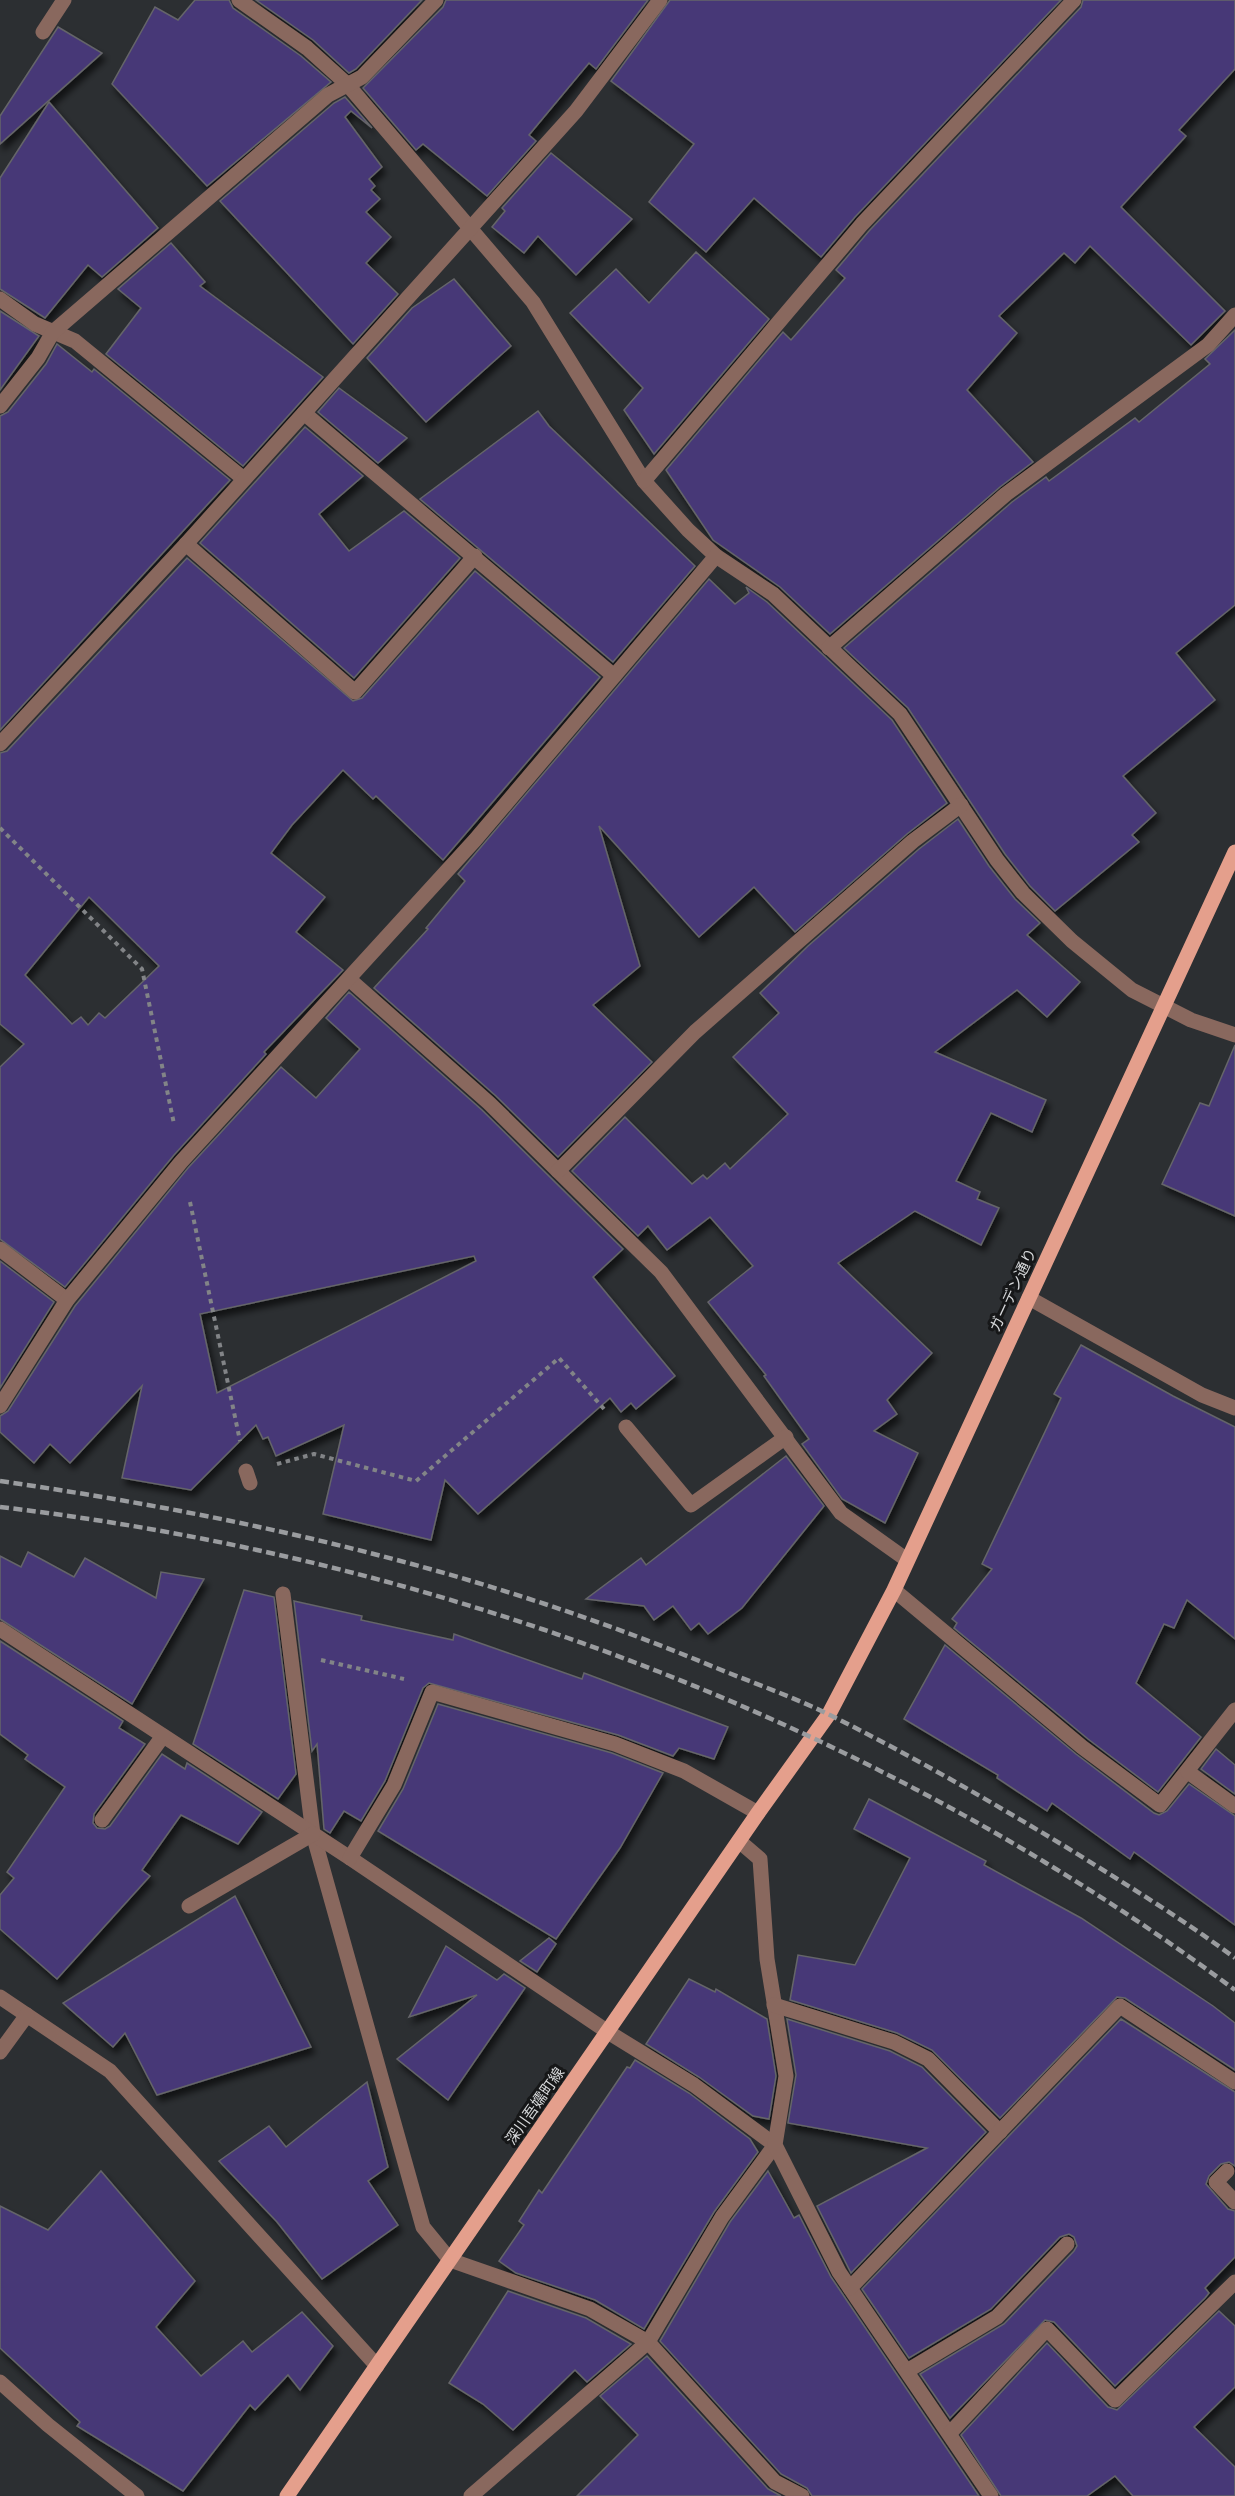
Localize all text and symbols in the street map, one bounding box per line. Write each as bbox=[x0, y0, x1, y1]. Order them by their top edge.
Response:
street label: ガーデン通り bbox=[985, 1245, 1039, 1334]
street label: 深川吾嬬町線 bbox=[501, 2063, 567, 2147]

